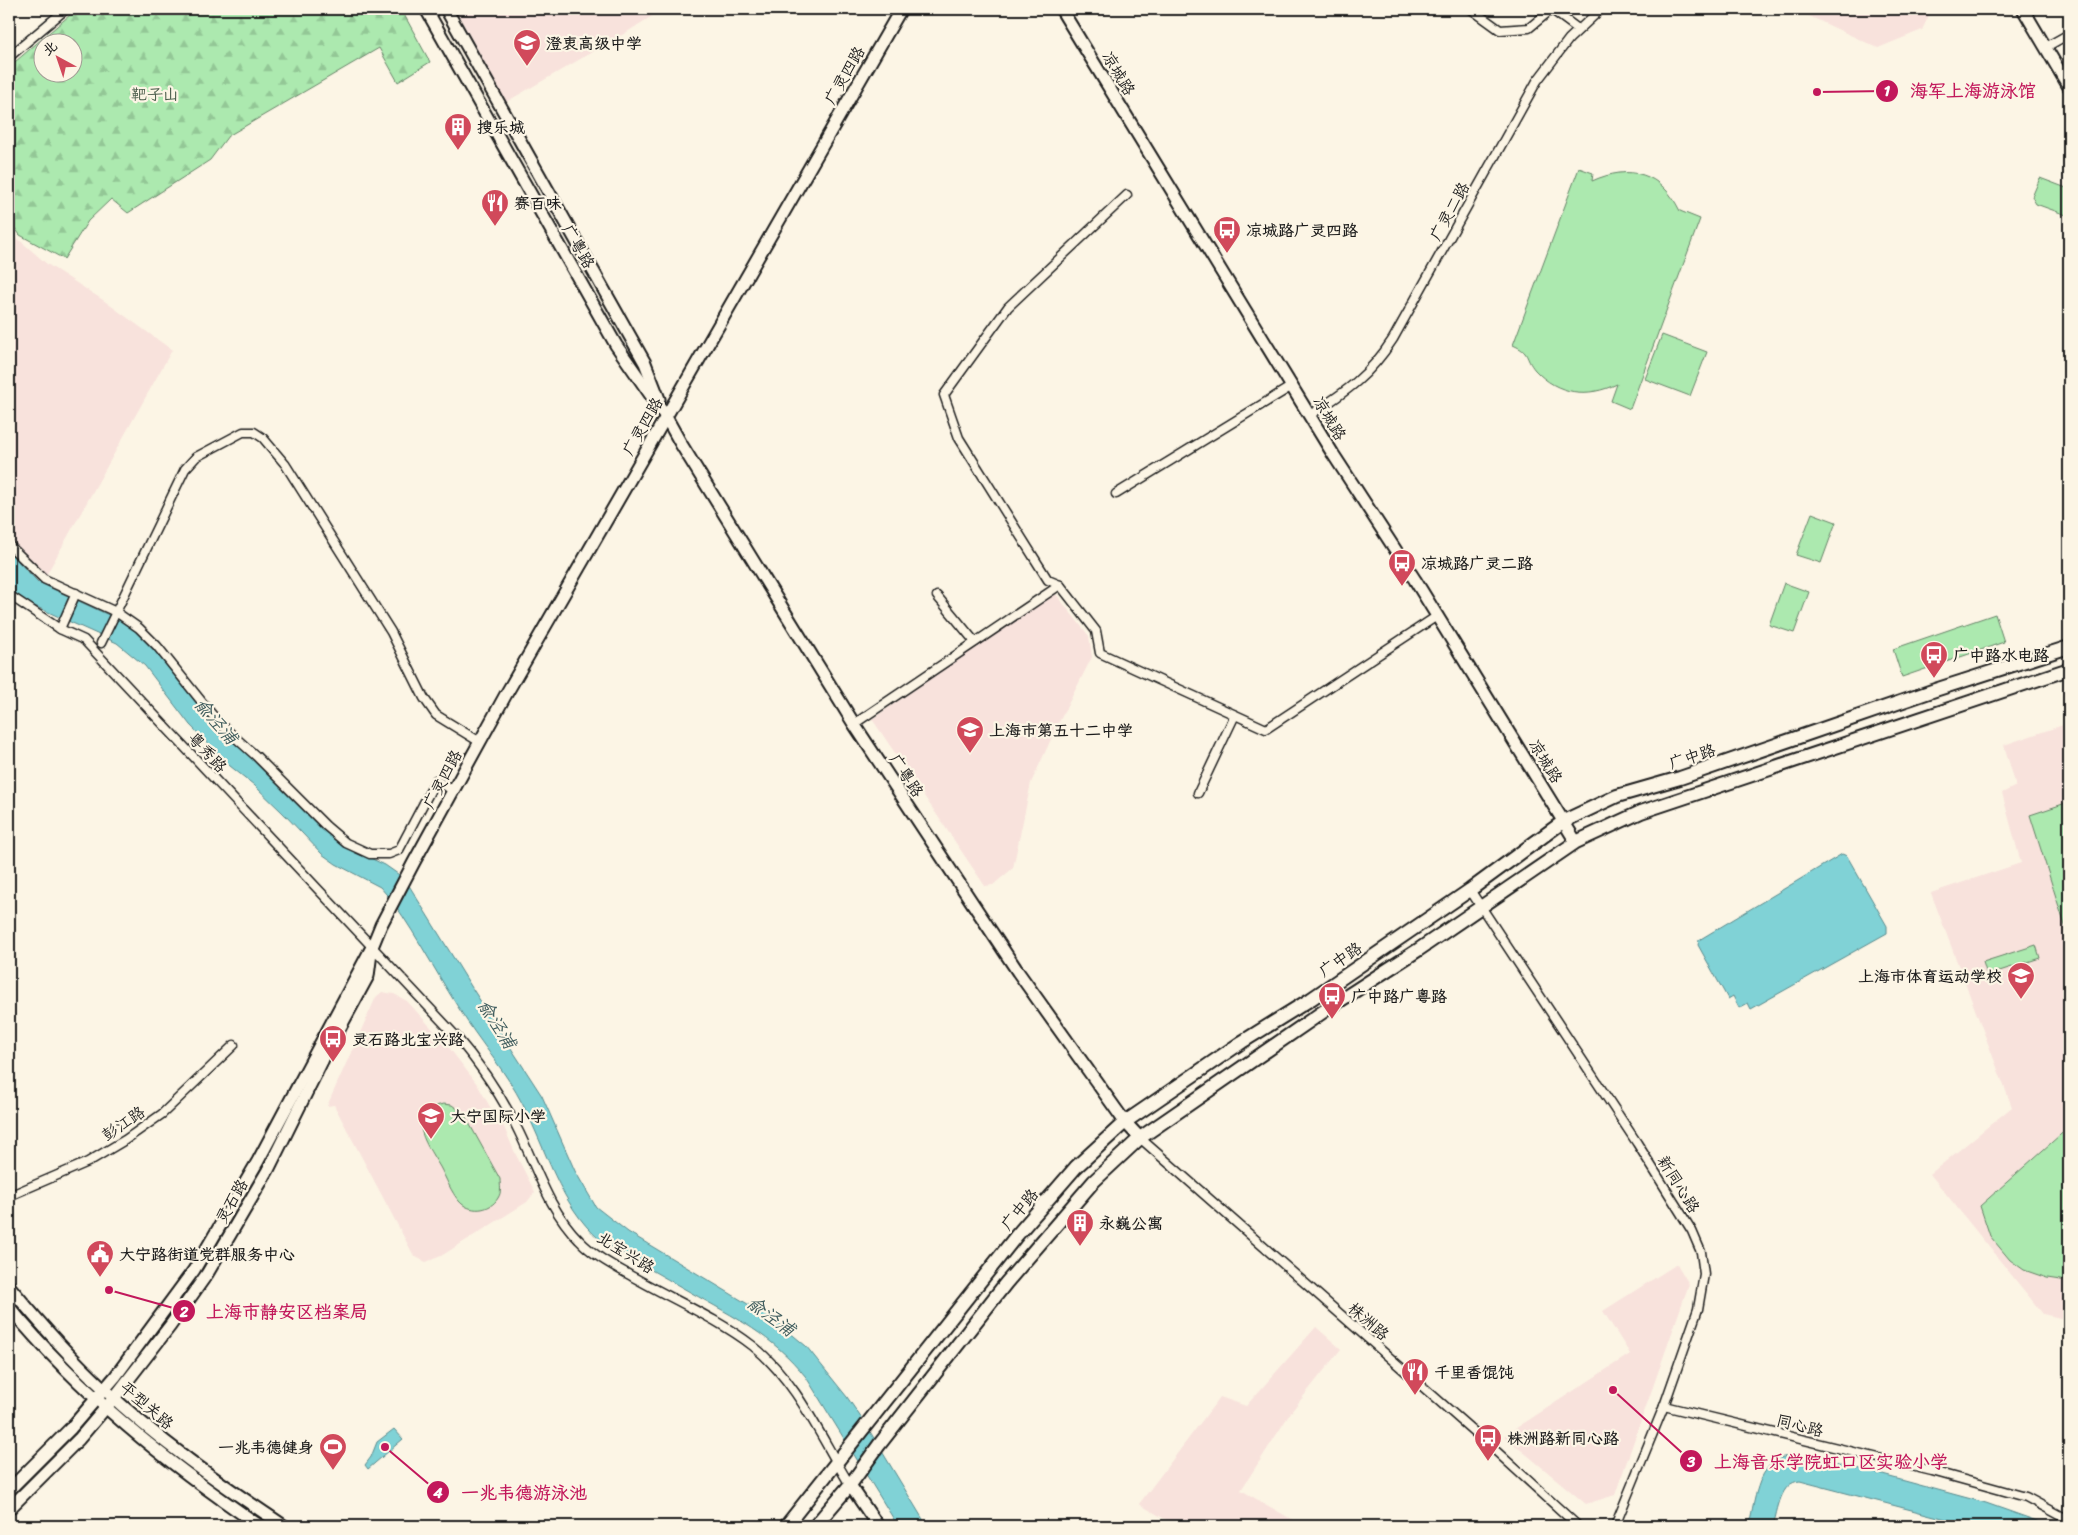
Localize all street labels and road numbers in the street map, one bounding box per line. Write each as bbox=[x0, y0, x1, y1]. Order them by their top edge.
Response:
street label: 广灵四路 bbox=[816, 40, 873, 110]
street label: 凉城路 bbox=[1094, 45, 1143, 101]
street label: 广灵二路 bbox=[1421, 176, 1478, 246]
street label: 广粤路 bbox=[554, 218, 603, 274]
street label: 凉城路 bbox=[1305, 390, 1354, 446]
street label: 广灵四路 bbox=[614, 391, 671, 461]
street label: 粤秀路 bbox=[181, 725, 235, 780]
street label: 凉城路 bbox=[1521, 733, 1571, 789]
street label: 广中路 bbox=[1665, 735, 1719, 778]
street label: 广灵四路 bbox=[415, 744, 470, 814]
street label: 广粤路 bbox=[881, 747, 932, 803]
street label: 广中路 bbox=[1312, 934, 1368, 985]
street label: 彭江路 bbox=[95, 1098, 151, 1149]
street label: 新同心路 bbox=[1649, 1149, 1708, 1219]
street label: 灵石路 bbox=[207, 1173, 256, 1229]
street label: 广中路 bbox=[993, 1182, 1046, 1237]
street label: 北宝兴路 bbox=[591, 1223, 661, 1282]
street label: 株洲路 bbox=[1341, 1295, 1396, 1348]
street label: 平型关路 bbox=[113, 1374, 181, 1437]
street label: 同心路 bbox=[1773, 1406, 1827, 1445]

